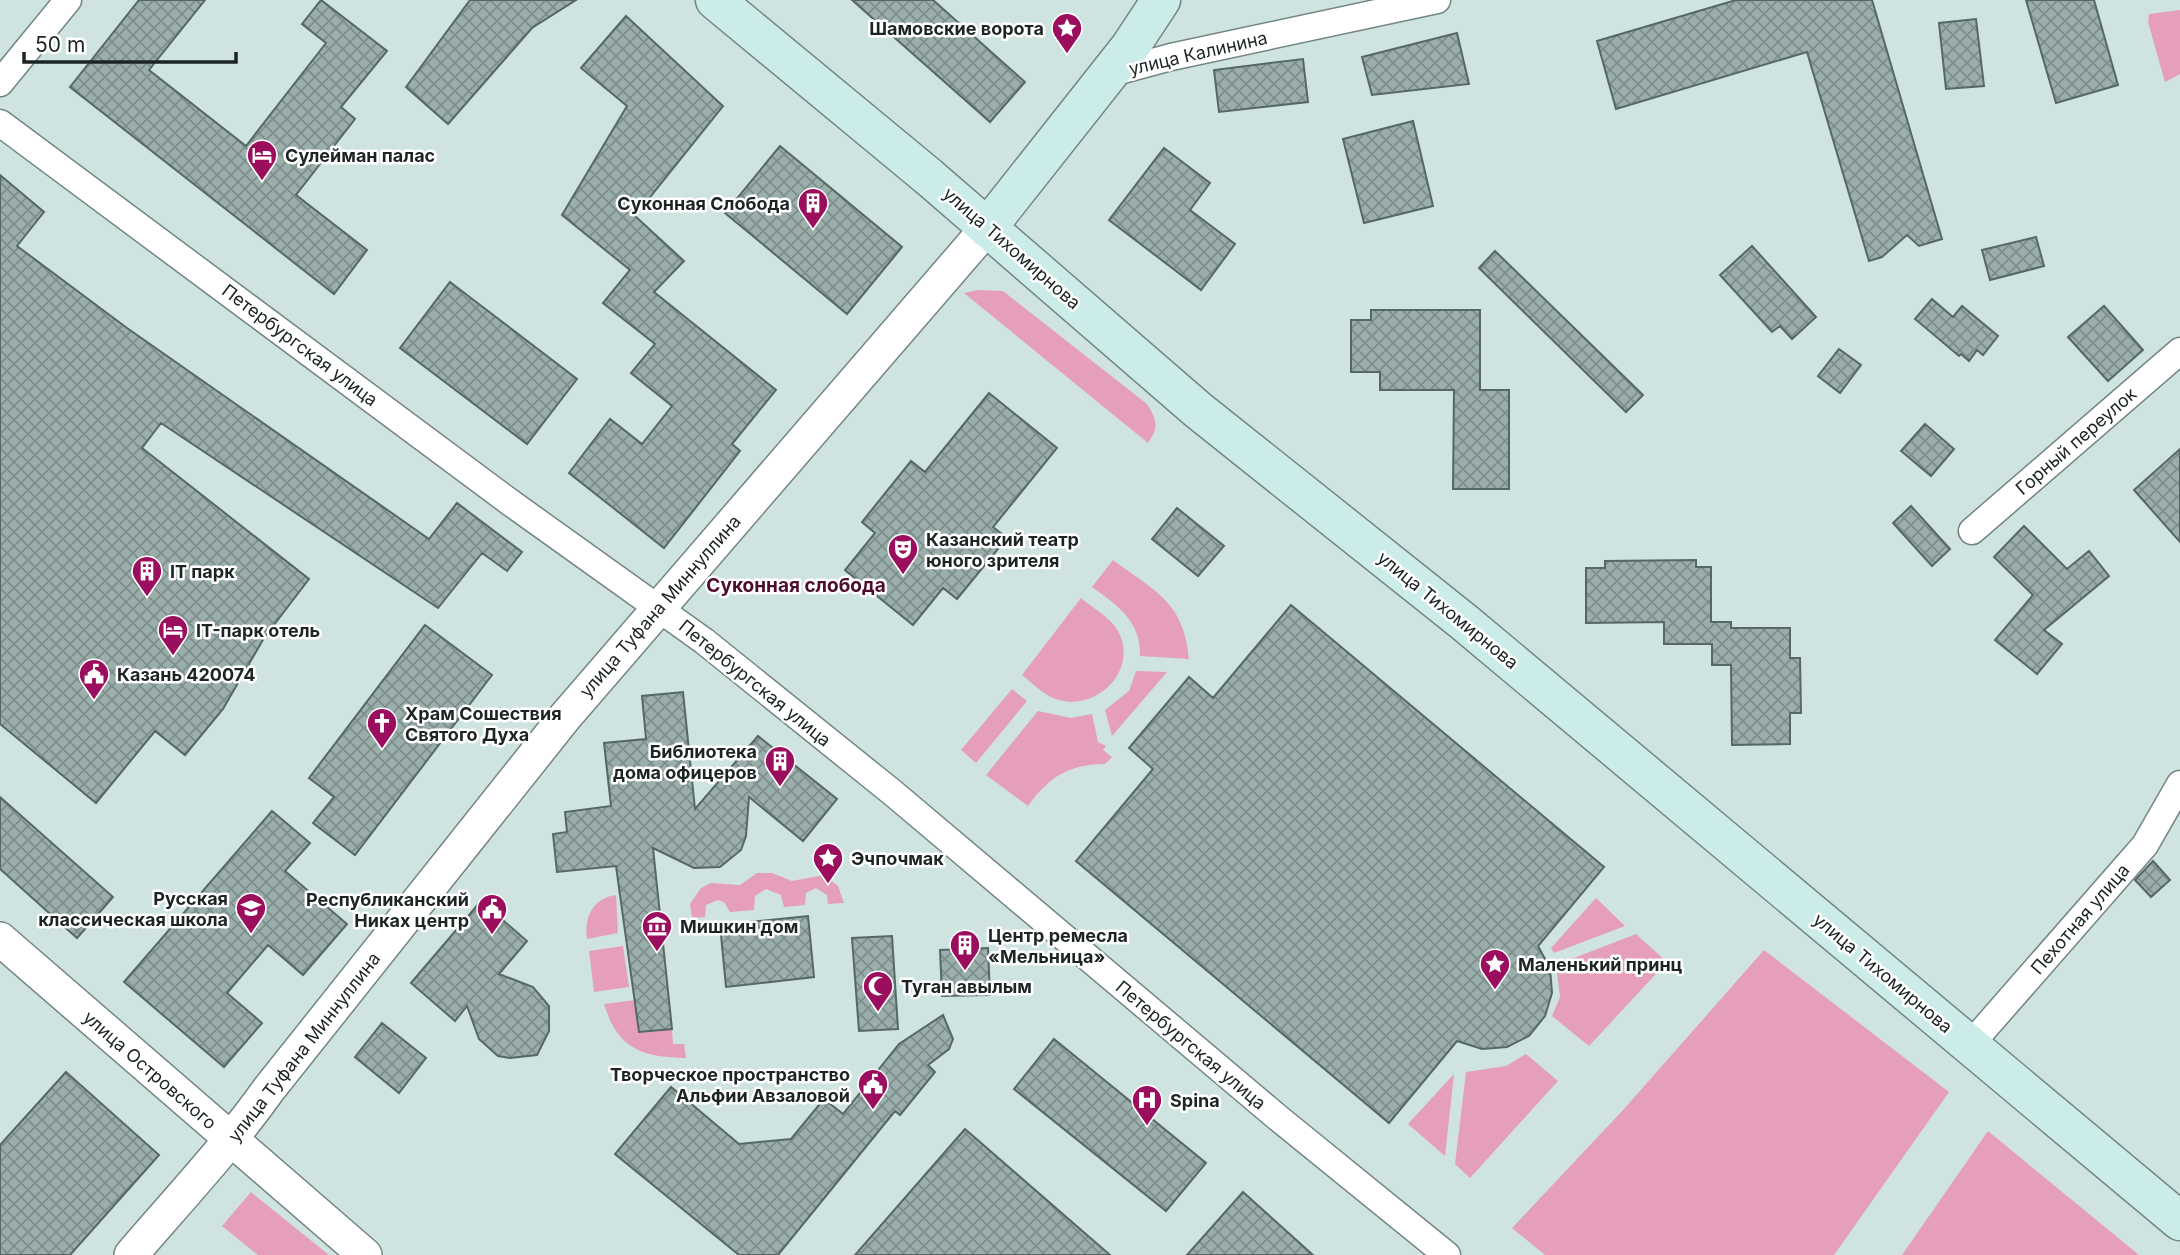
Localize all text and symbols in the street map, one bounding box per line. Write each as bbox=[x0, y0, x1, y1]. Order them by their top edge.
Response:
place icon: Шамовские ворота bbox=[1050, 11, 1084, 55]
place label: Шамовские ворота bbox=[869, 18, 1044, 39]
scale bar bbox=[24, 21, 236, 65]
street label: улица Калинина bbox=[1127, 27, 1269, 79]
text: 50 m bbox=[35, 32, 85, 57]
hotel icon: Сулейман палас bbox=[245, 138, 279, 182]
place label: Сулейман палас bbox=[285, 145, 435, 166]
street label: улица Тихомирнова bbox=[939, 183, 1085, 313]
building icon: Суконная Слобода bbox=[796, 186, 830, 230]
place label: Суконная Слобода bbox=[617, 193, 790, 214]
street label: Петербургская улица bbox=[218, 280, 382, 410]
street label: Горный переулок bbox=[2011, 383, 2141, 499]
street label: улица Туфана Миннуллина bbox=[575, 511, 745, 701]
place label: Казанский театр юного зрителя bbox=[926, 529, 1079, 571]
theatre icon: Казанский театр юного зрителя bbox=[886, 532, 920, 576]
street label: улица Тихомирнова bbox=[1373, 547, 1523, 673]
building icon: IT парк bbox=[130, 554, 164, 598]
place label: IT парк bbox=[170, 561, 235, 582]
district label: Суконная слобода bbox=[706, 574, 886, 597]
hotel icon: IT-парк отель bbox=[156, 613, 190, 657]
street label: Петербургская улица bbox=[675, 615, 835, 751]
place label: IT-парк отель bbox=[196, 620, 320, 641]
public building icon: Казань 420074 bbox=[77, 657, 111, 701]
place label: Казань 420074 bbox=[117, 664, 255, 685]
place label: Храм Сошествия Святого Духа bbox=[405, 703, 562, 745]
church icon: Храм Сошествия Святого Духа bbox=[365, 706, 399, 750]
place label: Библиотека дома офицеров bbox=[613, 741, 757, 783]
building icon: Библиотека дома офицеров bbox=[763, 744, 797, 788]
place icon: Эчпочмак bbox=[811, 841, 845, 885]
place label: Эчпочмак bbox=[851, 848, 944, 869]
street label: Пехотная улица bbox=[2026, 860, 2134, 978]
place label: Русская классическая школа bbox=[38, 888, 228, 930]
place label: Республиканский Никах центр bbox=[306, 889, 469, 931]
school or university icon: Русская классическая школа bbox=[234, 891, 268, 935]
public building icon: Республиканский Никах центр bbox=[475, 892, 509, 936]
museum icon: Мишкин дом bbox=[640, 909, 674, 953]
street label: улица Тихомирнова bbox=[1809, 909, 1957, 1037]
place label: Мишкин дом bbox=[680, 916, 798, 937]
place label: Центр ремесла «Мельница» bbox=[988, 925, 1128, 967]
building icon: Центр ремесла «Мельница» bbox=[948, 928, 982, 972]
place icon: Маленький принц bbox=[1478, 947, 1512, 991]
street label: улица Туфана Миннуллина bbox=[224, 948, 384, 1146]
place label: Маленький принц bbox=[1518, 954, 1683, 975]
mosque icon: Туган авылым bbox=[861, 969, 895, 1013]
place label: Туган авылым bbox=[901, 976, 1032, 997]
street label: Петербургская улица bbox=[1112, 976, 1270, 1114]
street label: улица Островского bbox=[79, 1006, 221, 1134]
place label: Творческое пространство Альфии Авзаловой bbox=[610, 1064, 850, 1106]
public building icon: Творческое пространство Альфии Авзаловой bbox=[856, 1067, 890, 1111]
hospital icon: Spina bbox=[1130, 1083, 1164, 1127]
place label: Spina bbox=[1170, 1090, 1220, 1111]

